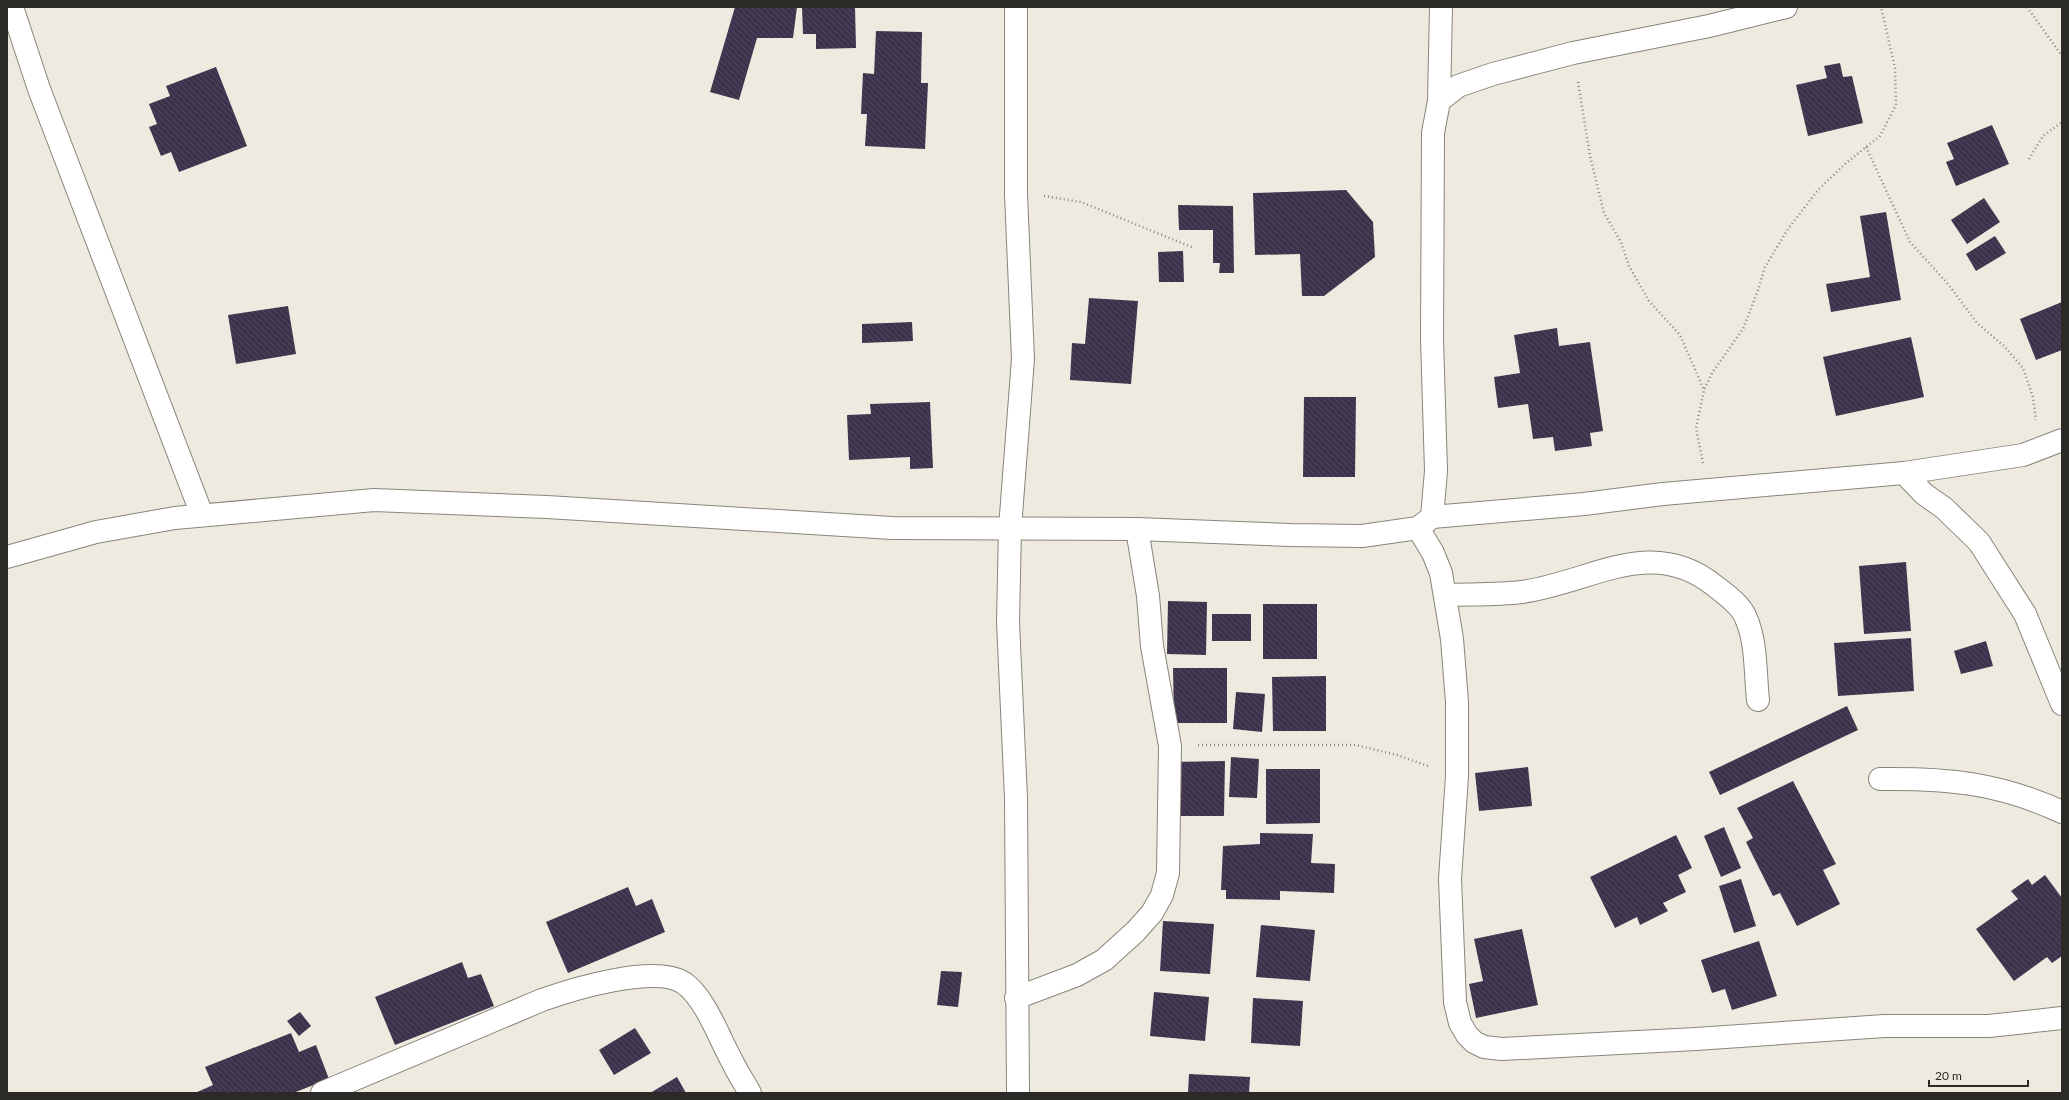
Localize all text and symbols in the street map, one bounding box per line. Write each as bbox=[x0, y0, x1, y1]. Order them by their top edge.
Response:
scale bar bbox=[1929, 1062, 2028, 1088]
text: 20 m bbox=[1935, 1068, 1962, 1083]

